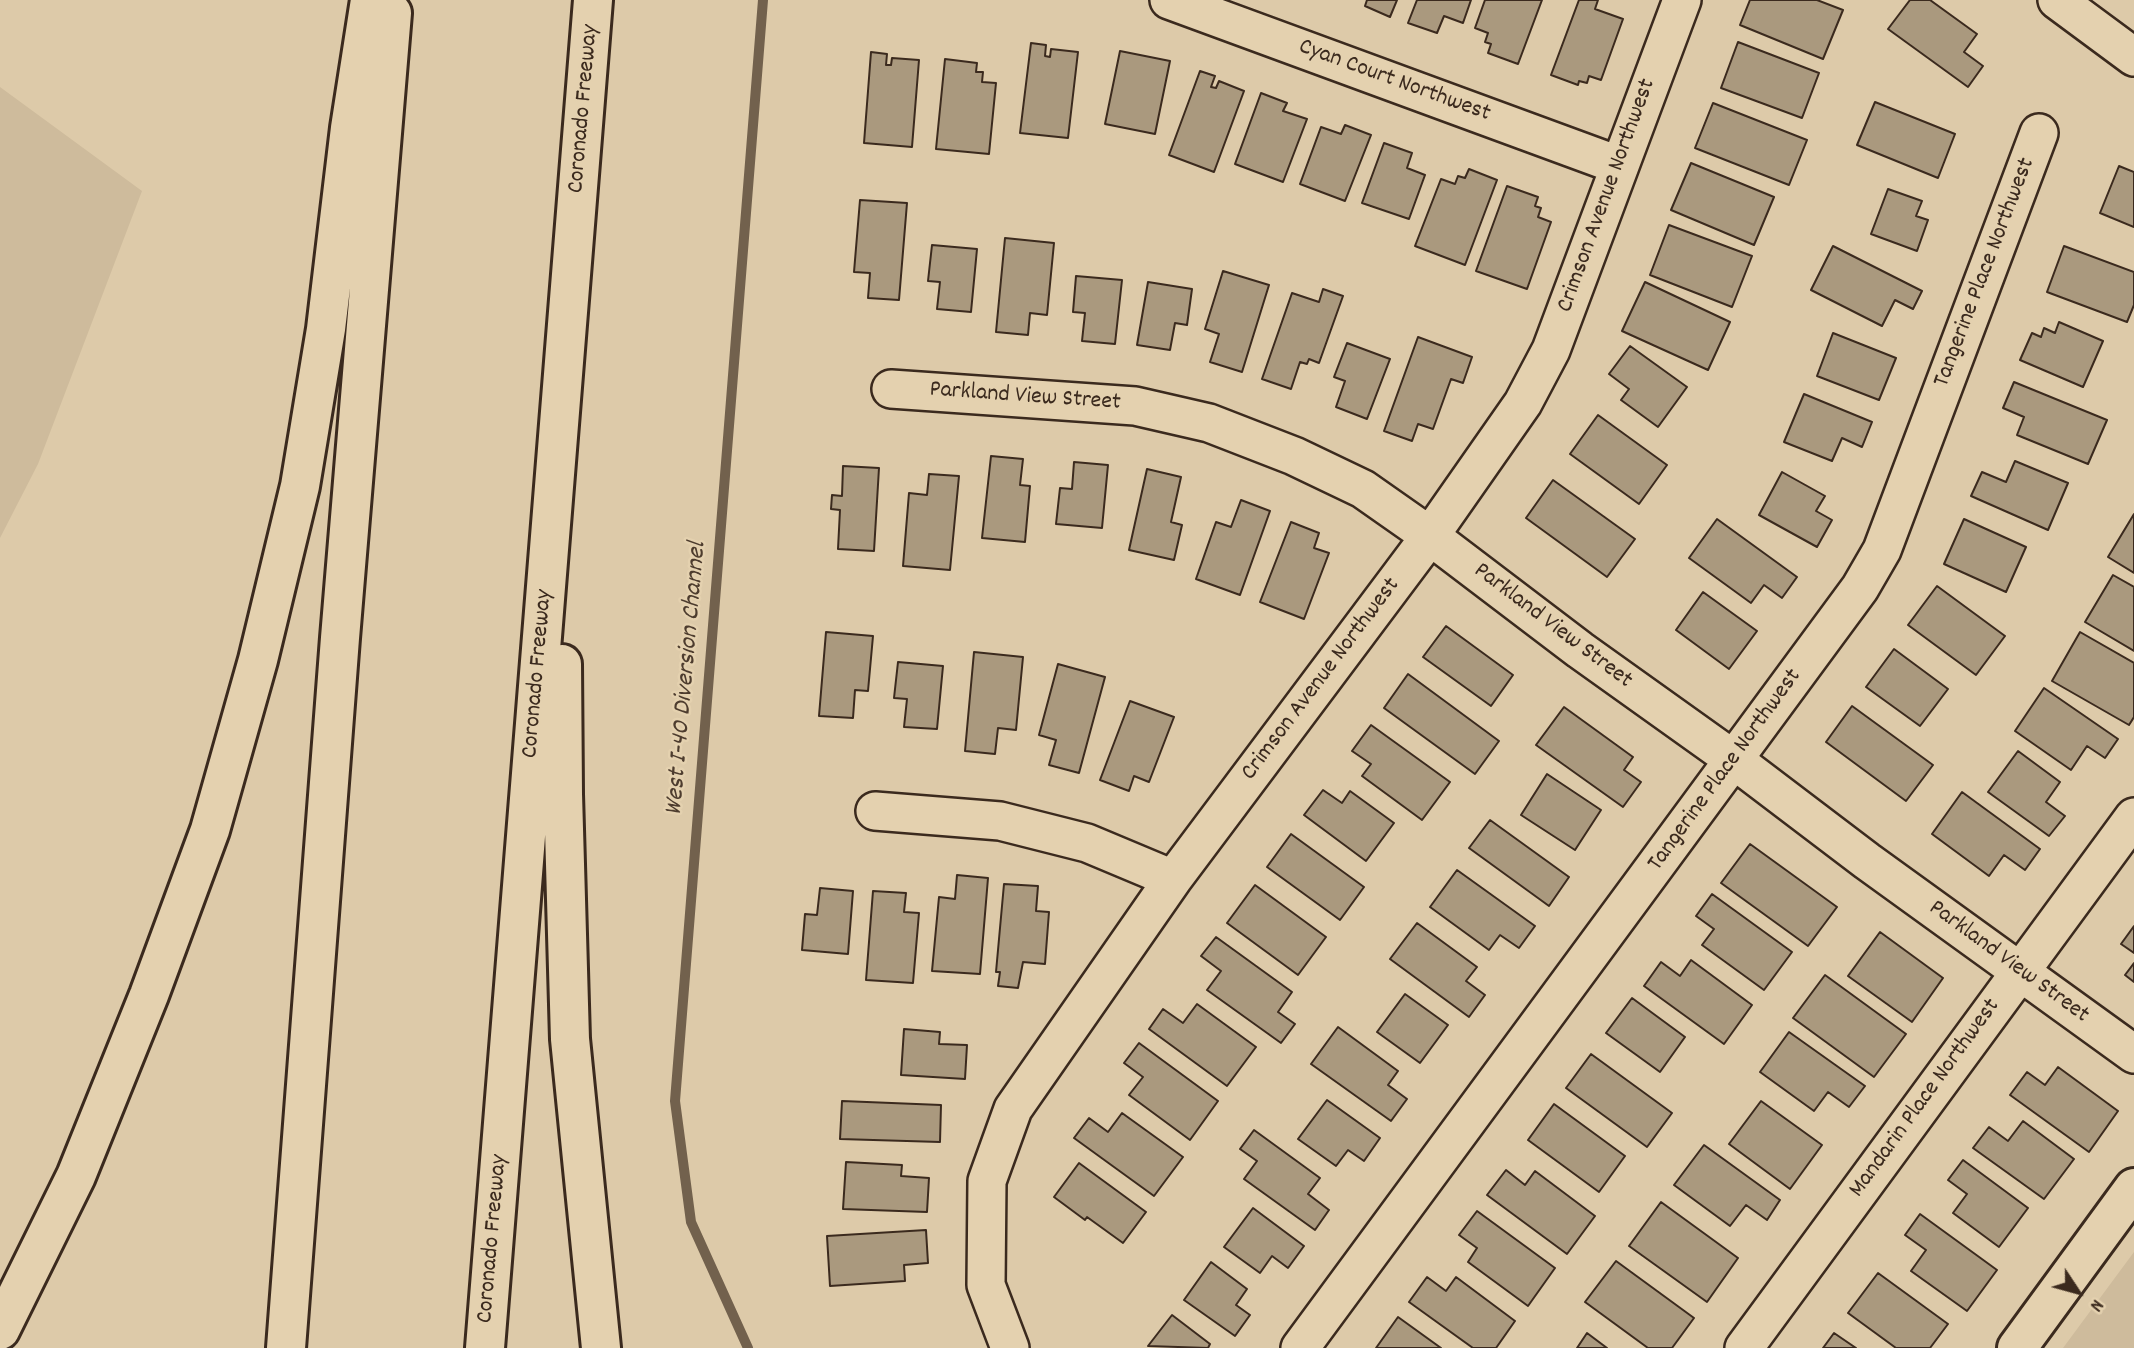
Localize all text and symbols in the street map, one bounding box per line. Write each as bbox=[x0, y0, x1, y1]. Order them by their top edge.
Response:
street label: Coronado Freeway bbox=[563, 24, 607, 194]
street label: Cyan Court Northwest bbox=[1294, 34, 1494, 130]
street label: Crimson Avenue Northwest bbox=[1552, 75, 1664, 317]
street label: Tangerine Place Northwest bbox=[1929, 154, 2043, 392]
street label: Parkland View Street bbox=[928, 377, 1122, 419]
water label: West I-40 Diversion Channel bbox=[660, 541, 716, 817]
street label: Parkland View Street bbox=[1467, 558, 1637, 696]
street label: Crimson Avenue Northwest bbox=[1236, 573, 1408, 787]
street label: Coronado Freeway bbox=[517, 589, 561, 759]
street label: Tangerine Place Northwest bbox=[1643, 664, 1809, 878]
street label: Parkland View Street bbox=[1922, 895, 2094, 1031]
street label: Mandarin Place Northwest bbox=[1844, 994, 2008, 1204]
street label: Coronado Freeway bbox=[472, 1154, 516, 1324]
north arrow bbox=[2043, 1257, 2113, 1327]
text: N bbox=[2082, 1293, 2109, 1316]

